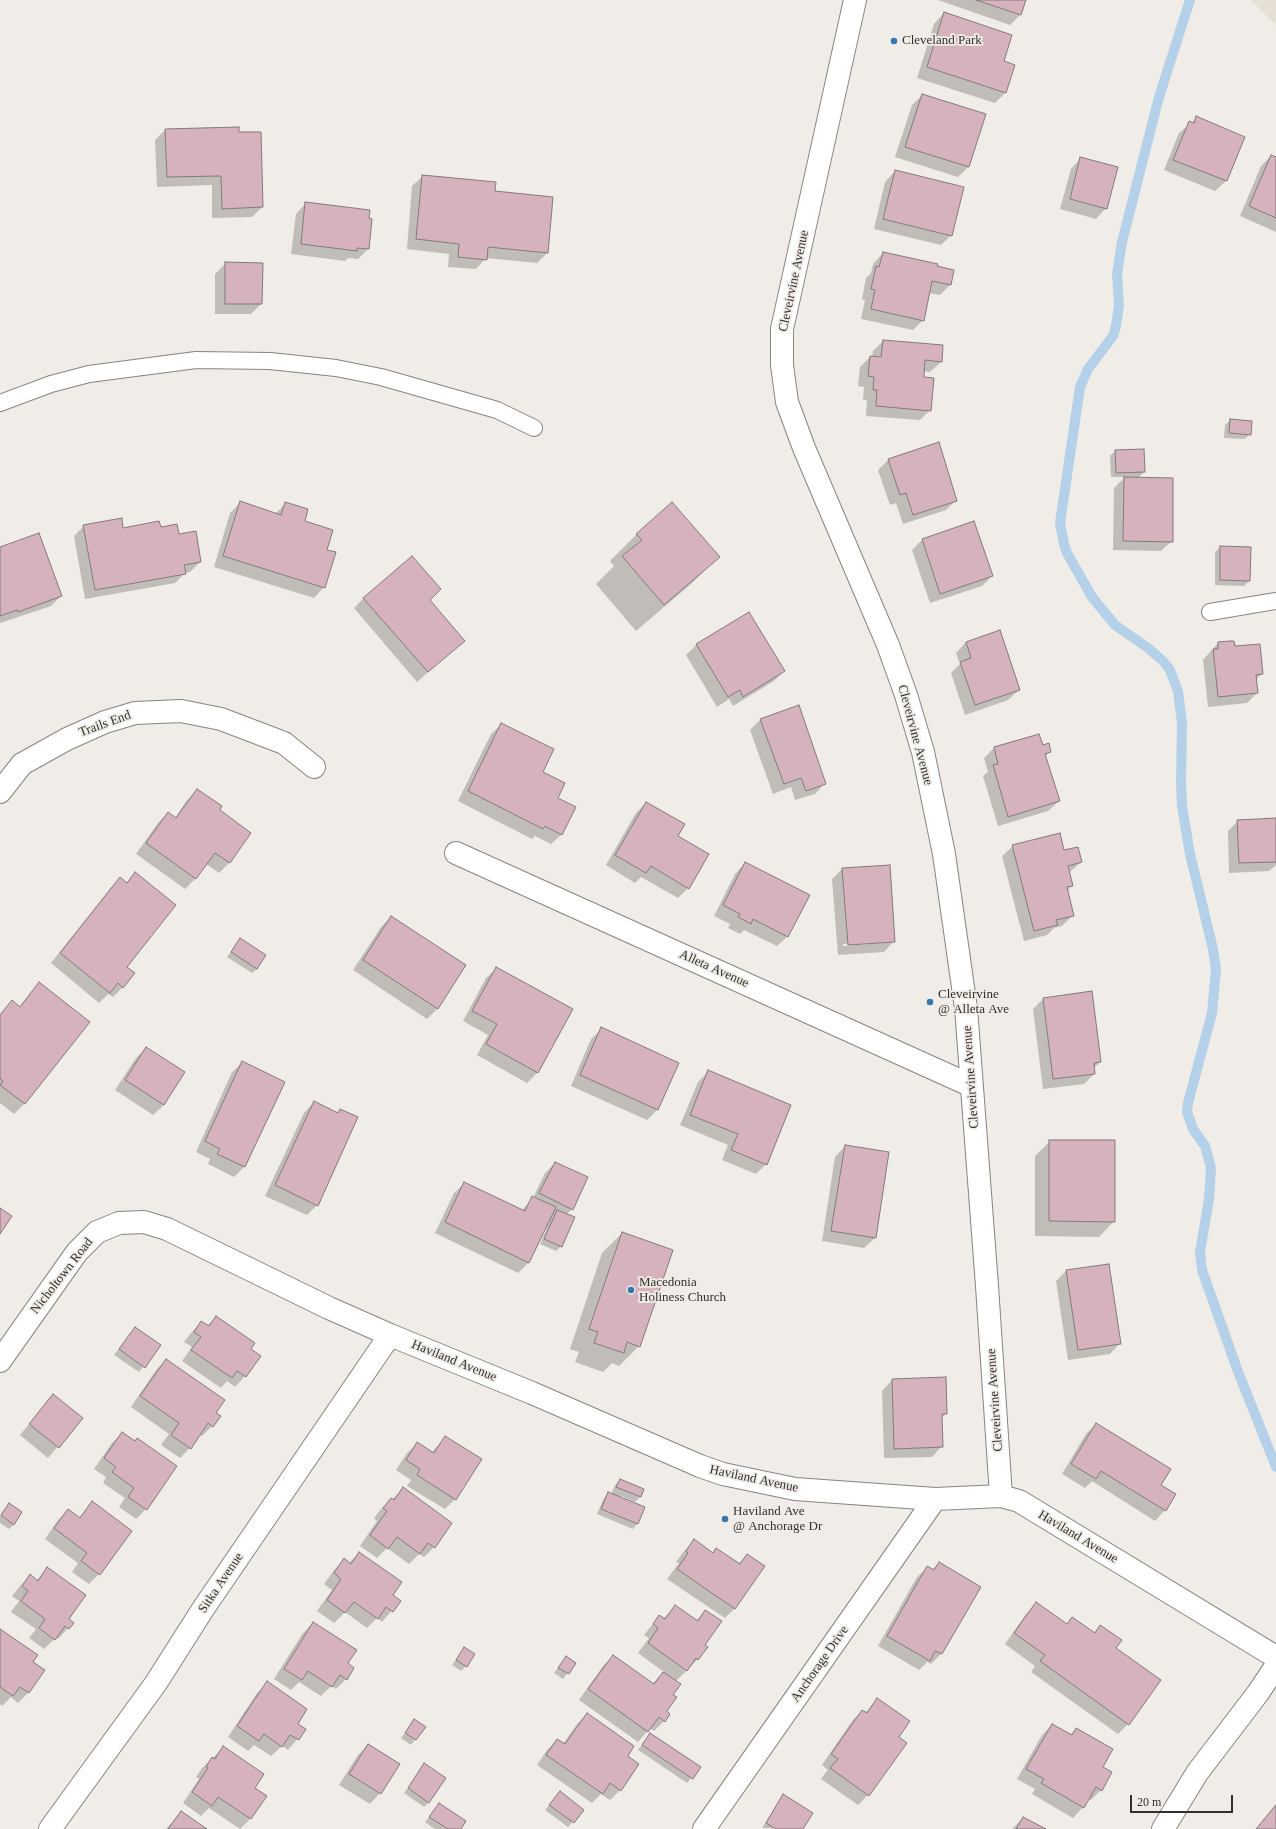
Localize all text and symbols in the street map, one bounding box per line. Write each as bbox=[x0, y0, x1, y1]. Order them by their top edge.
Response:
place label: Cleveland Park bbox=[902, 33, 982, 49]
marker: Cleveland Park bbox=[889, 36, 899, 46]
street label: Cleveirvine Avenue bbox=[776, 229, 812, 333]
street label: Cleveirvine Avenue bbox=[894, 683, 936, 787]
street label: Trails End bbox=[77, 707, 133, 741]
street label: Alleta Avenue bbox=[677, 947, 751, 991]
place label: Cleveirvine @ Alleta Ave bbox=[938, 987, 1009, 1018]
marker: Cleveirvine @ Alleta Ave bbox=[925, 997, 935, 1007]
street label: Cleveirvine Avenue bbox=[960, 1025, 982, 1129]
street label: Nicholtown Road bbox=[28, 1235, 96, 1317]
place label: Macedonia Holiness Church bbox=[639, 1275, 726, 1306]
marker: Macedonia Holiness Church bbox=[626, 1285, 636, 1295]
street label: Haviland Avenue bbox=[409, 1337, 499, 1385]
street label: Cleveirvine Avenue bbox=[984, 1348, 1006, 1452]
street label: Haviland Avenue bbox=[708, 1462, 800, 1496]
place label: Haviland Ave @ Anchorage Dr bbox=[733, 1504, 822, 1535]
street label: Haviland Avenue bbox=[1035, 1507, 1121, 1567]
marker: Haviland Ave @ Anchorage Dr bbox=[720, 1514, 730, 1524]
street label: Sitka Avenue bbox=[195, 1550, 247, 1616]
street label: Anchorage Drive bbox=[788, 1623, 852, 1705]
scale bar bbox=[1132, 1787, 1235, 1813]
text: 20 m bbox=[1137, 1795, 1161, 1809]

